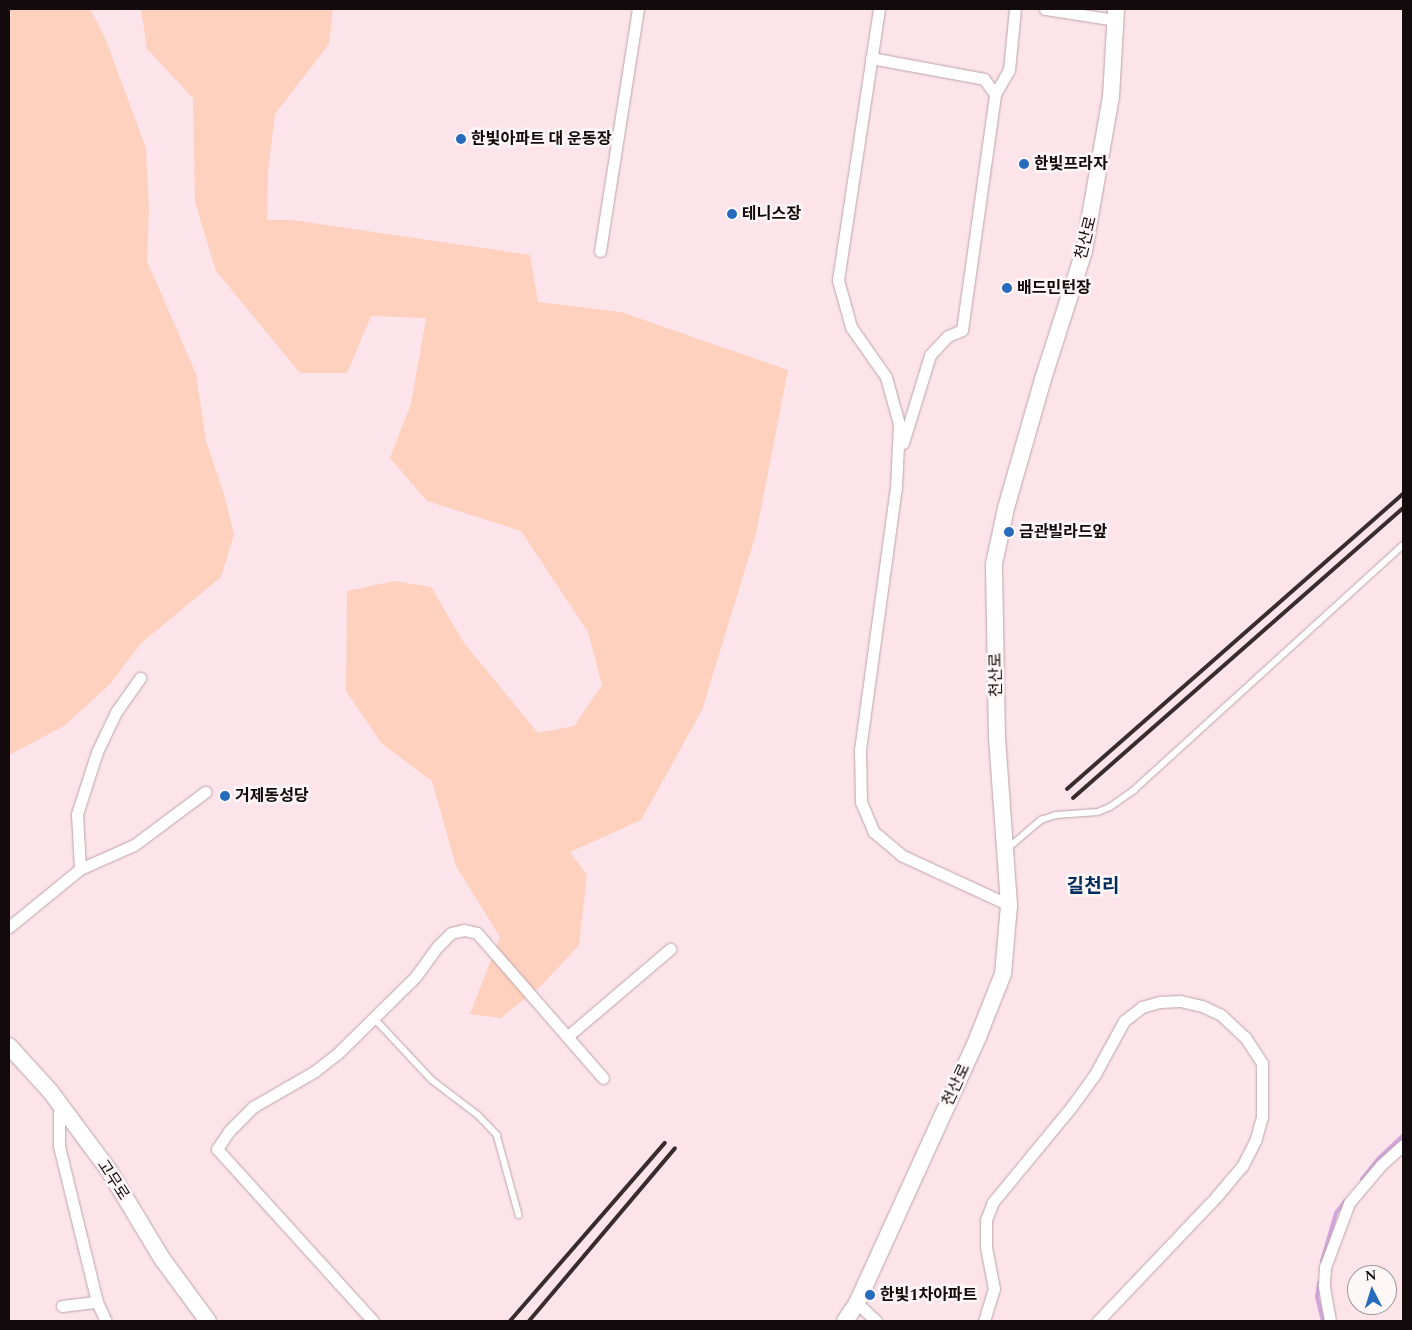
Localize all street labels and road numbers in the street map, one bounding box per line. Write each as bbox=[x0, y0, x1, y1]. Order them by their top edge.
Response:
street label: 천산로 bbox=[1071, 214, 1101, 262]
street label: 천산로 bbox=[986, 653, 1006, 697]
street label: 천산로 bbox=[938, 1061, 974, 1109]
street label: 고무로 bbox=[93, 1156, 133, 1204]

